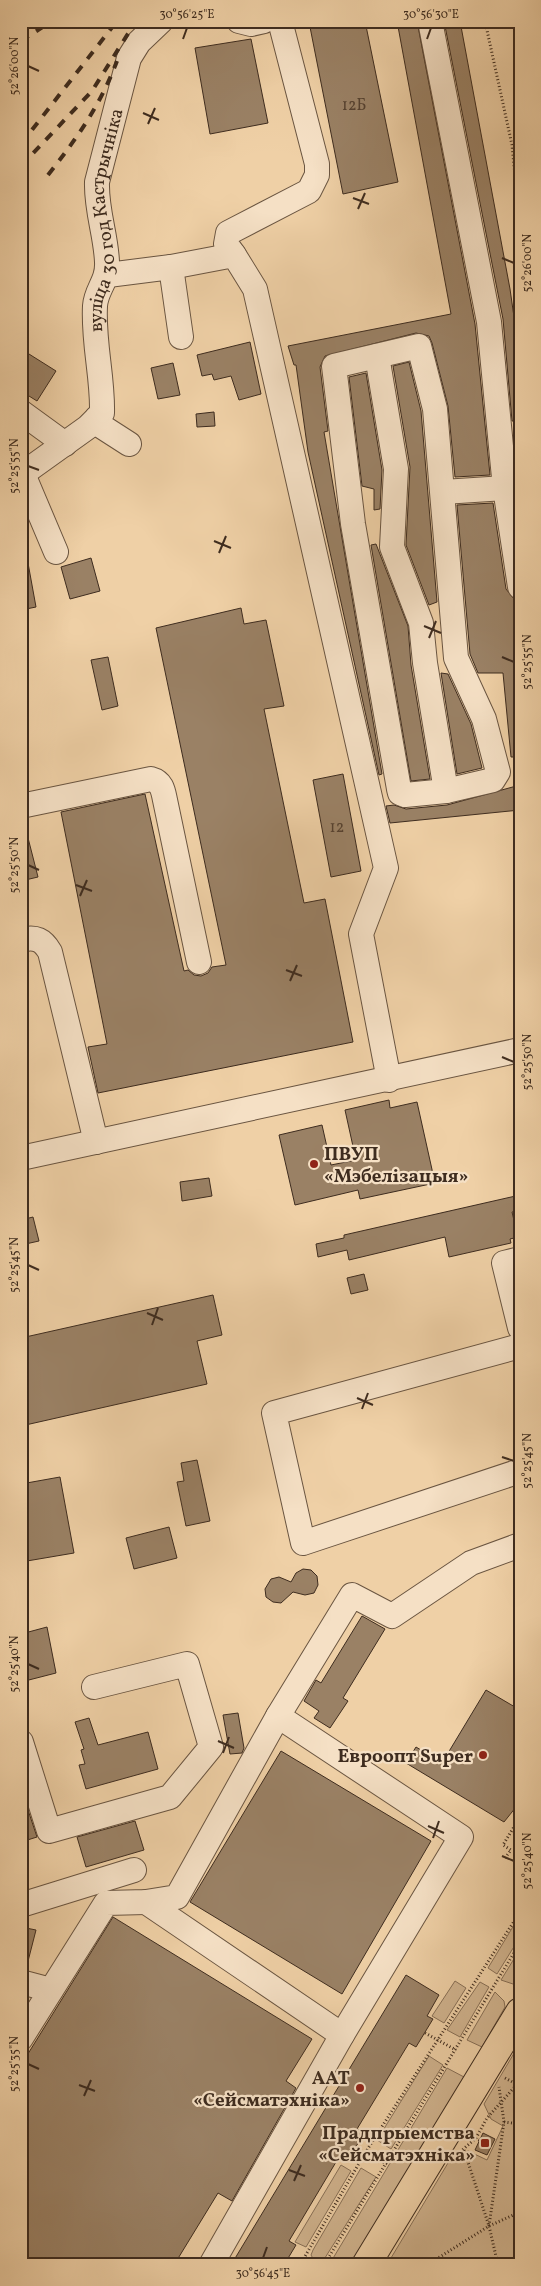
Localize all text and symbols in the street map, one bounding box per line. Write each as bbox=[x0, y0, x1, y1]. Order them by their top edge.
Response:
text: 30°56'25"E bbox=[159, 7, 215, 23]
text: 30°56'30"E bbox=[403, 7, 459, 23]
text: 52°26'00"N bbox=[7, 37, 23, 95]
house number: 12Б bbox=[342, 95, 366, 117]
street label: вуліца 30 год Кастрычніка bbox=[84, 105, 131, 333]
text: 52°26'00"N bbox=[520, 234, 536, 292]
text: 52°25'55"N bbox=[7, 438, 23, 494]
text: 52°25'55"N bbox=[520, 634, 536, 690]
house number: 12 bbox=[330, 817, 344, 839]
text: 52°25'50"N bbox=[7, 837, 23, 893]
text: 52°25'50"N bbox=[520, 1034, 536, 1090]
place label: ПВУП «Мэбелізацыя» bbox=[324, 1142, 468, 1190]
marker: ПВУП «Мэбелізацыя» bbox=[308, 1158, 320, 1170]
text: 52°25'45"N bbox=[7, 1237, 23, 1293]
text: 52°25'45"N bbox=[520, 1433, 536, 1489]
text: 52°25'40"N bbox=[7, 1635, 23, 1692]
place label: Евроопт Super bbox=[337, 1744, 473, 1770]
marker: Евроопт Super bbox=[477, 1749, 489, 1761]
text: 52°25'40"N bbox=[520, 1832, 536, 1889]
text: 52°25'35"N bbox=[7, 2036, 23, 2092]
place label: ААТ «Сейсматэхніка» bbox=[193, 2066, 350, 2114]
marker: ААТ «Сейсматэхніка» bbox=[354, 2082, 366, 2094]
place label: Прадпрыемства «Сейсматэхніка» bbox=[318, 2121, 475, 2169]
marker: Прадпрыемства «Сейсматэхніка» bbox=[479, 2137, 491, 2149]
text: 30°56'45"E bbox=[236, 2266, 290, 2282]

